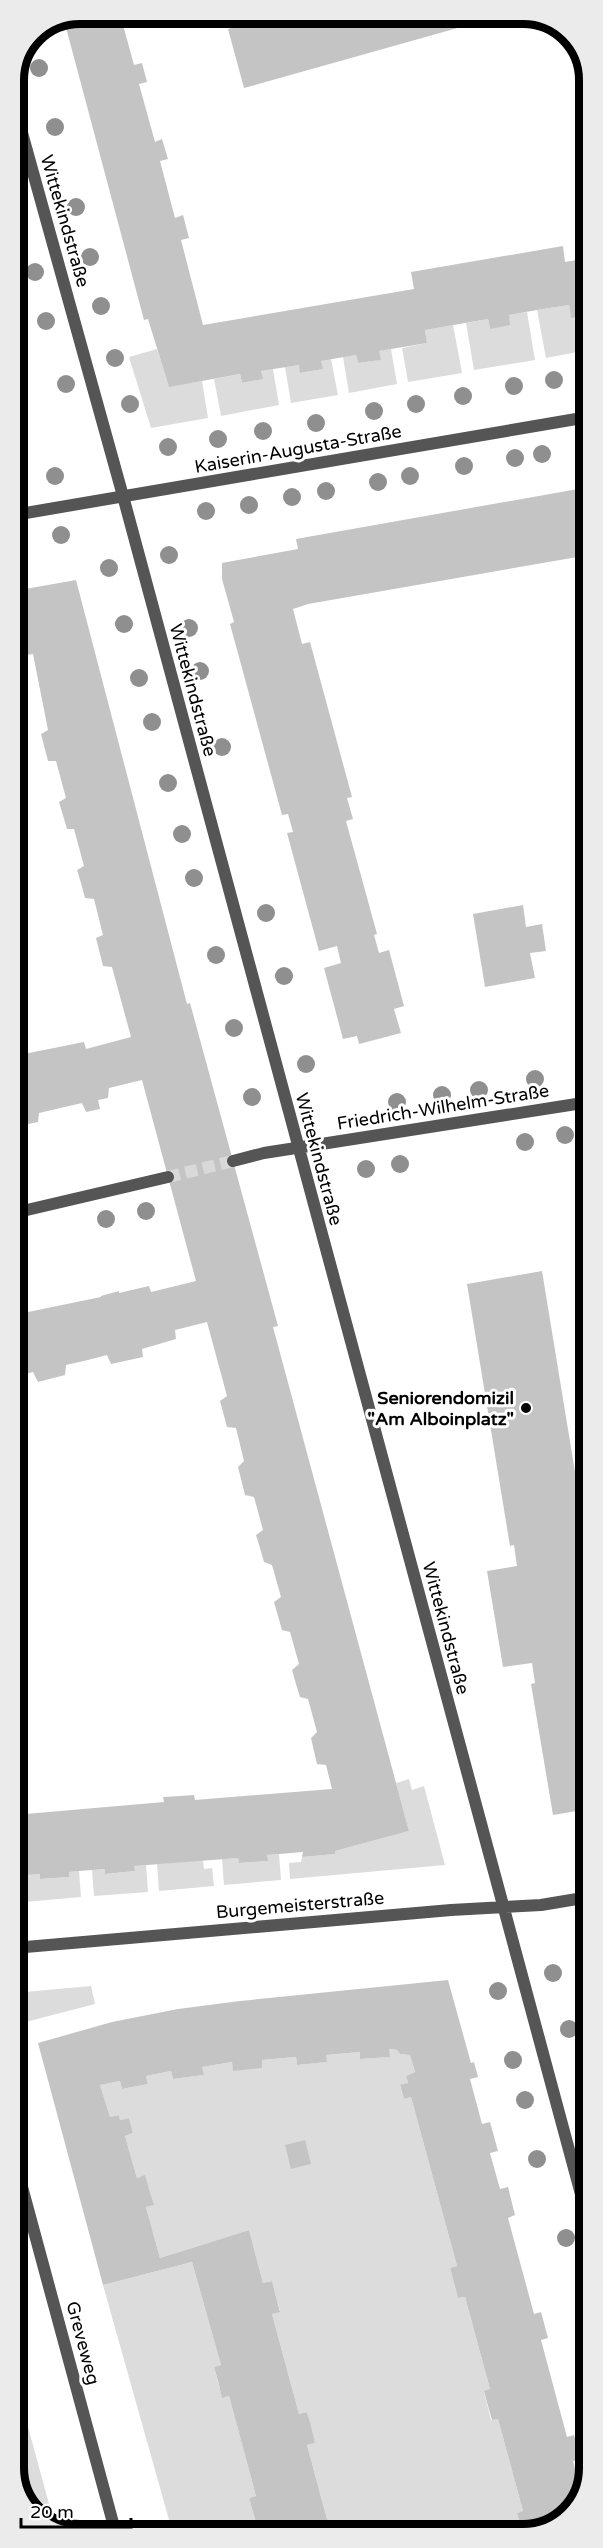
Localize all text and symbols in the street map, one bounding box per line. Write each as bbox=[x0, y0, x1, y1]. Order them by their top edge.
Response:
street label: Wittekindstraße bbox=[36, 152, 94, 290]
street label: Kaiserin-Augusta-Straße bbox=[193, 420, 403, 478]
street label: Wittekindstraße bbox=[165, 621, 221, 759]
street label: Friedrich-Wilhelm-Straße bbox=[335, 1079, 551, 1135]
street label: Wittekindstraße bbox=[291, 1090, 347, 1228]
place label: Seniorendomizil "Am Alboinplatz" bbox=[368, 1387, 514, 1430]
marker: Seniorendomizil "Am Alboinplatz" bbox=[519, 1401, 533, 1415]
street label: Wittekindstraße bbox=[418, 1559, 474, 1697]
street label: Burgemeisterstraße bbox=[215, 1887, 385, 1923]
street label: Greveweg bbox=[61, 2299, 105, 2387]
scale bar bbox=[21, 2491, 130, 2529]
text: 20 m bbox=[30, 2501, 74, 2523]

